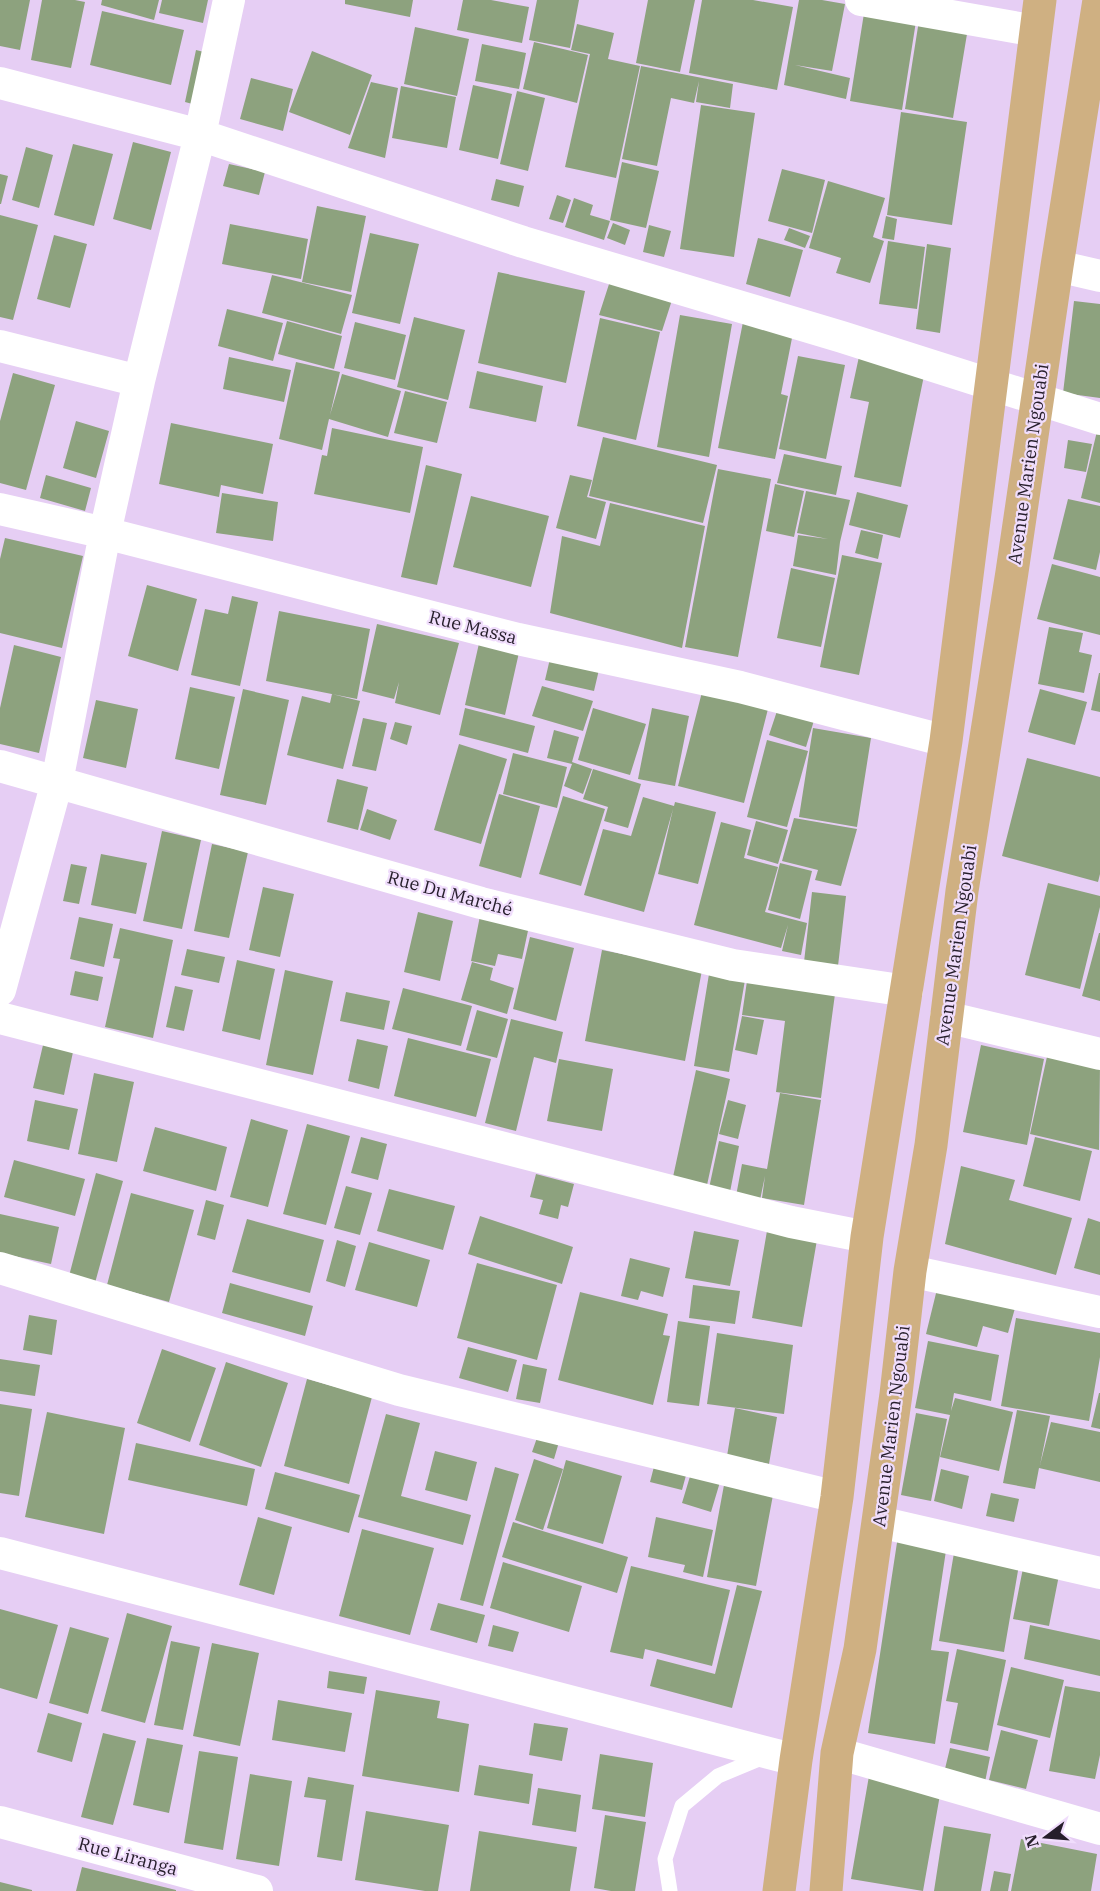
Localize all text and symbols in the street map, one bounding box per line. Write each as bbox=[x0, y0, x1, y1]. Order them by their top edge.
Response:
street label: Avenue Marien Ngouabi bbox=[1003, 362, 1054, 566]
street label: Rue Massa bbox=[427, 605, 520, 649]
street label: Avenue Marien Ngouabi bbox=[931, 843, 982, 1047]
street label: Rue Du Marché bbox=[385, 865, 515, 921]
street label: Avenue Marien Ngouabi bbox=[867, 1324, 915, 1528]
north arrow bbox=[1016, 1807, 1076, 1867]
street label: Rue Liranga bbox=[76, 1832, 180, 1880]
text: N bbox=[1020, 1832, 1043, 1850]

